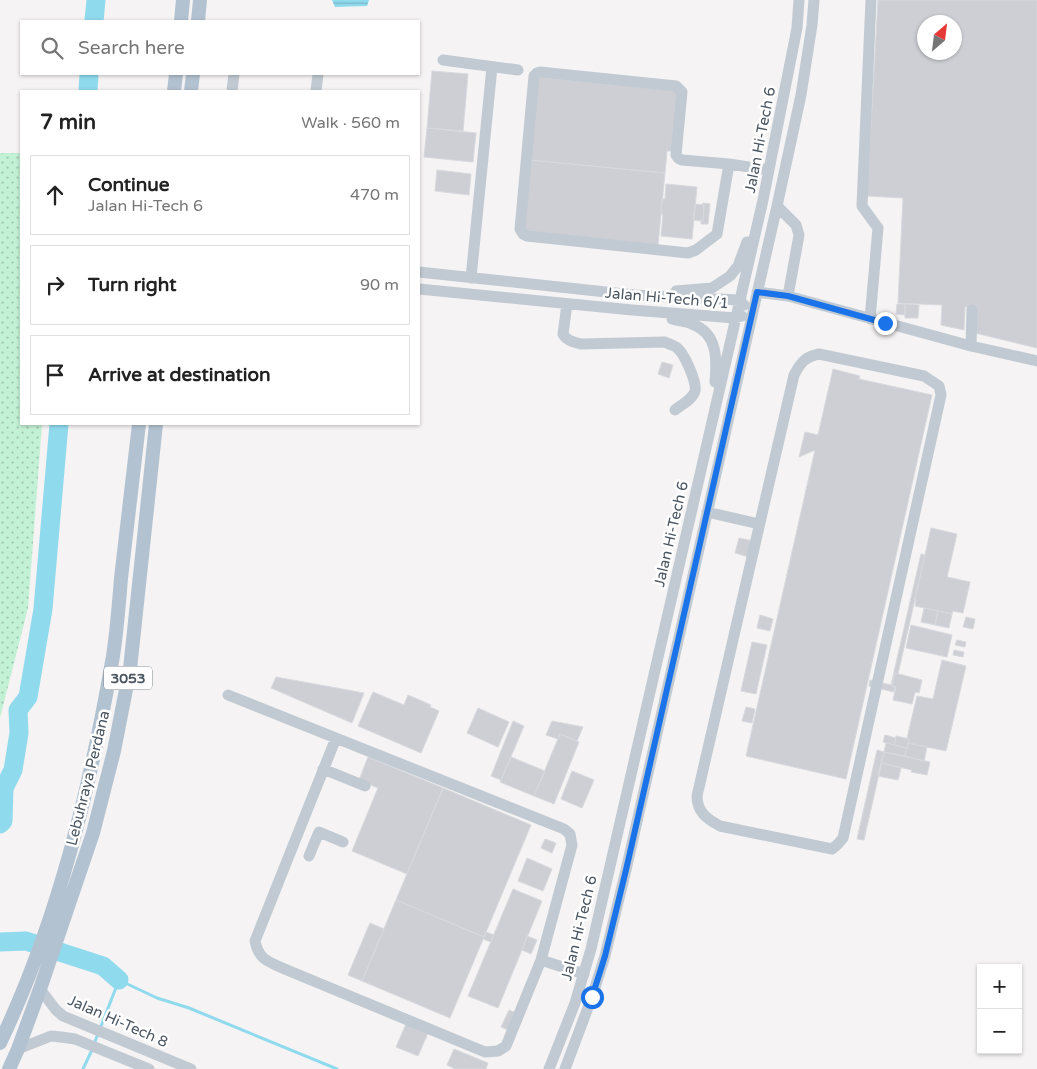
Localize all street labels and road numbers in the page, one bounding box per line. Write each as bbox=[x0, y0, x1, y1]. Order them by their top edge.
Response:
street label: Jalan Hi-Tech 6 bbox=[741, 85, 779, 195]
street label: Jalan Hi-Tech 6/1 bbox=[605, 284, 729, 312]
street label: Jalan Hi-Tech 6 bbox=[650, 479, 692, 589]
road number: 3053 bbox=[104, 666, 152, 690]
street label: Lebuhraya Perdana bbox=[63, 709, 113, 847]
street label: Jalan Hi-Tech 6 bbox=[557, 874, 601, 982]
street label: Jalan Hi-Tech 8 bbox=[65, 991, 171, 1051]

